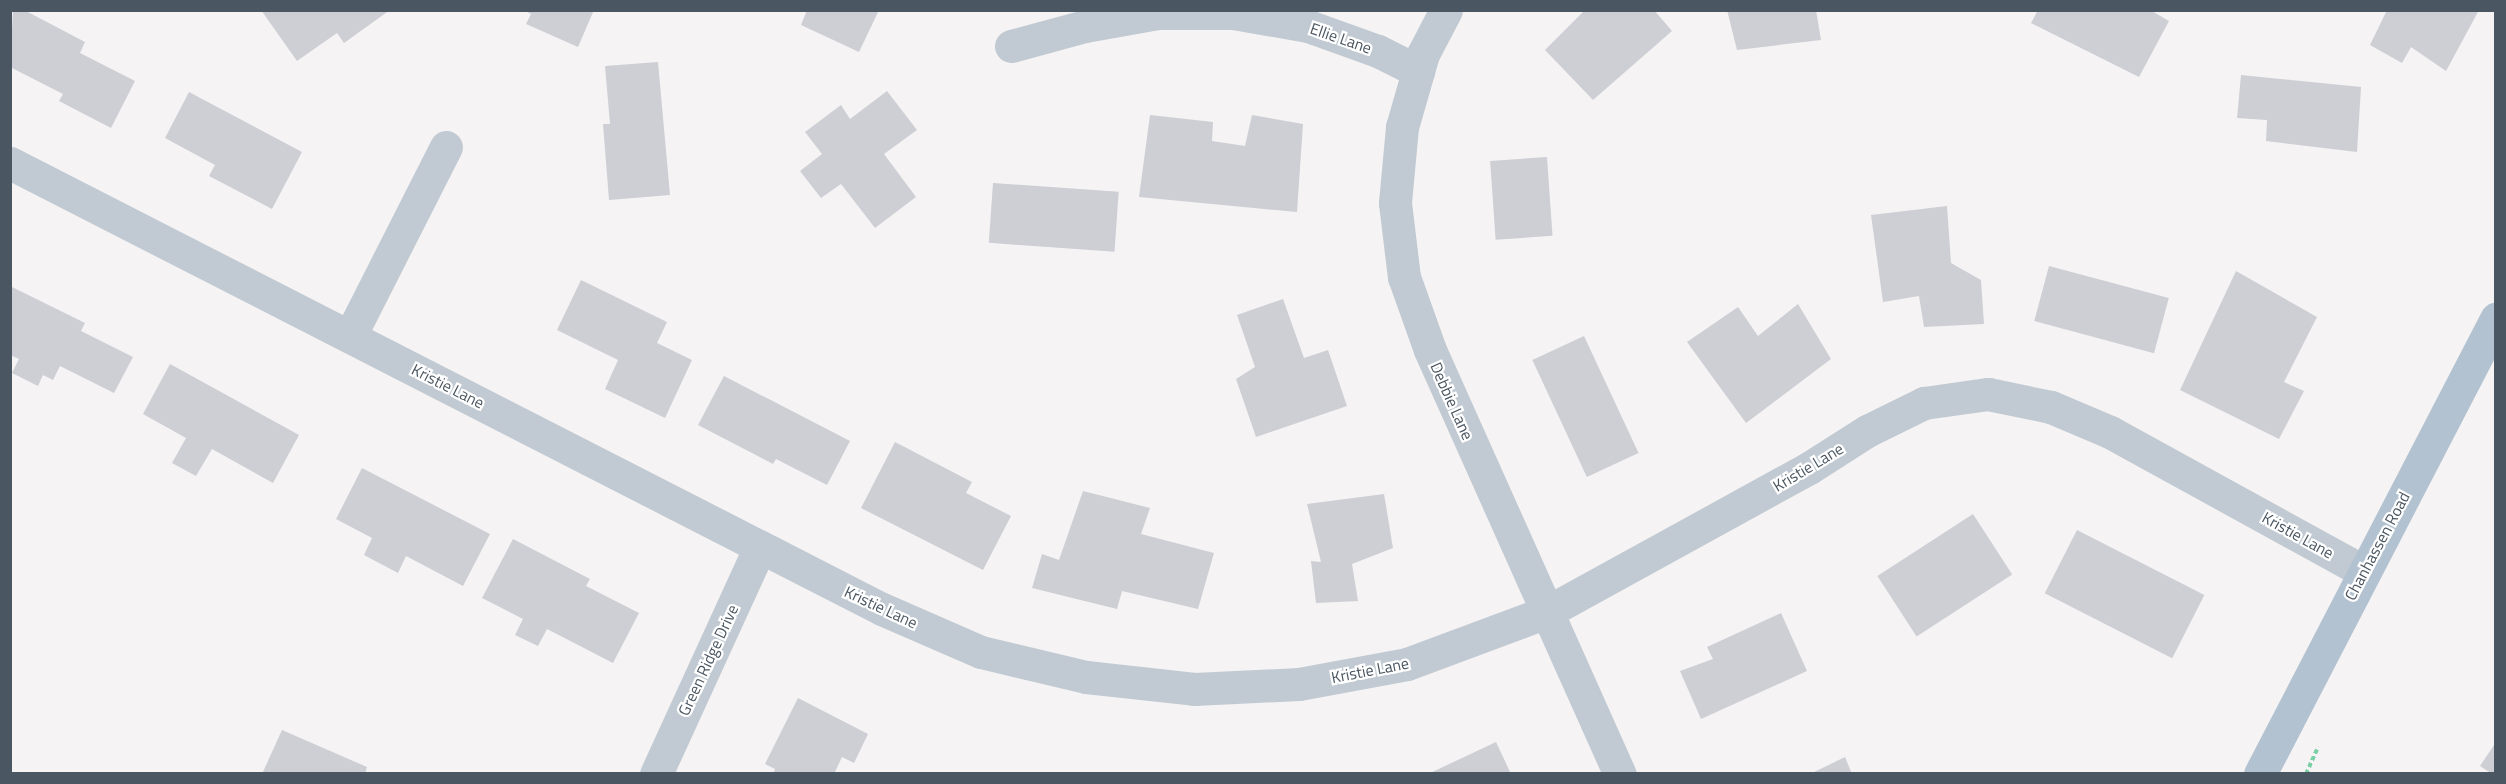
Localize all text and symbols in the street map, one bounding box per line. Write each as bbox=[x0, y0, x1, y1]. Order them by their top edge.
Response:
street label: Ellie Lane bbox=[1308, 19, 1374, 57]
street label: Debbie Lane bbox=[1426, 359, 1478, 443]
street label: Kristie Lane bbox=[409, 360, 487, 412]
street label: Kristie Lane bbox=[1769, 439, 1847, 495]
street label: Chanhassen Road bbox=[2340, 488, 2414, 604]
street label: Kristie Lane bbox=[2259, 508, 2337, 562]
street label: Kristie Lane bbox=[841, 582, 921, 632]
street label: Green Ridge Drive bbox=[674, 601, 742, 719]
street label: Kristie Lane bbox=[1330, 653, 1410, 687]

